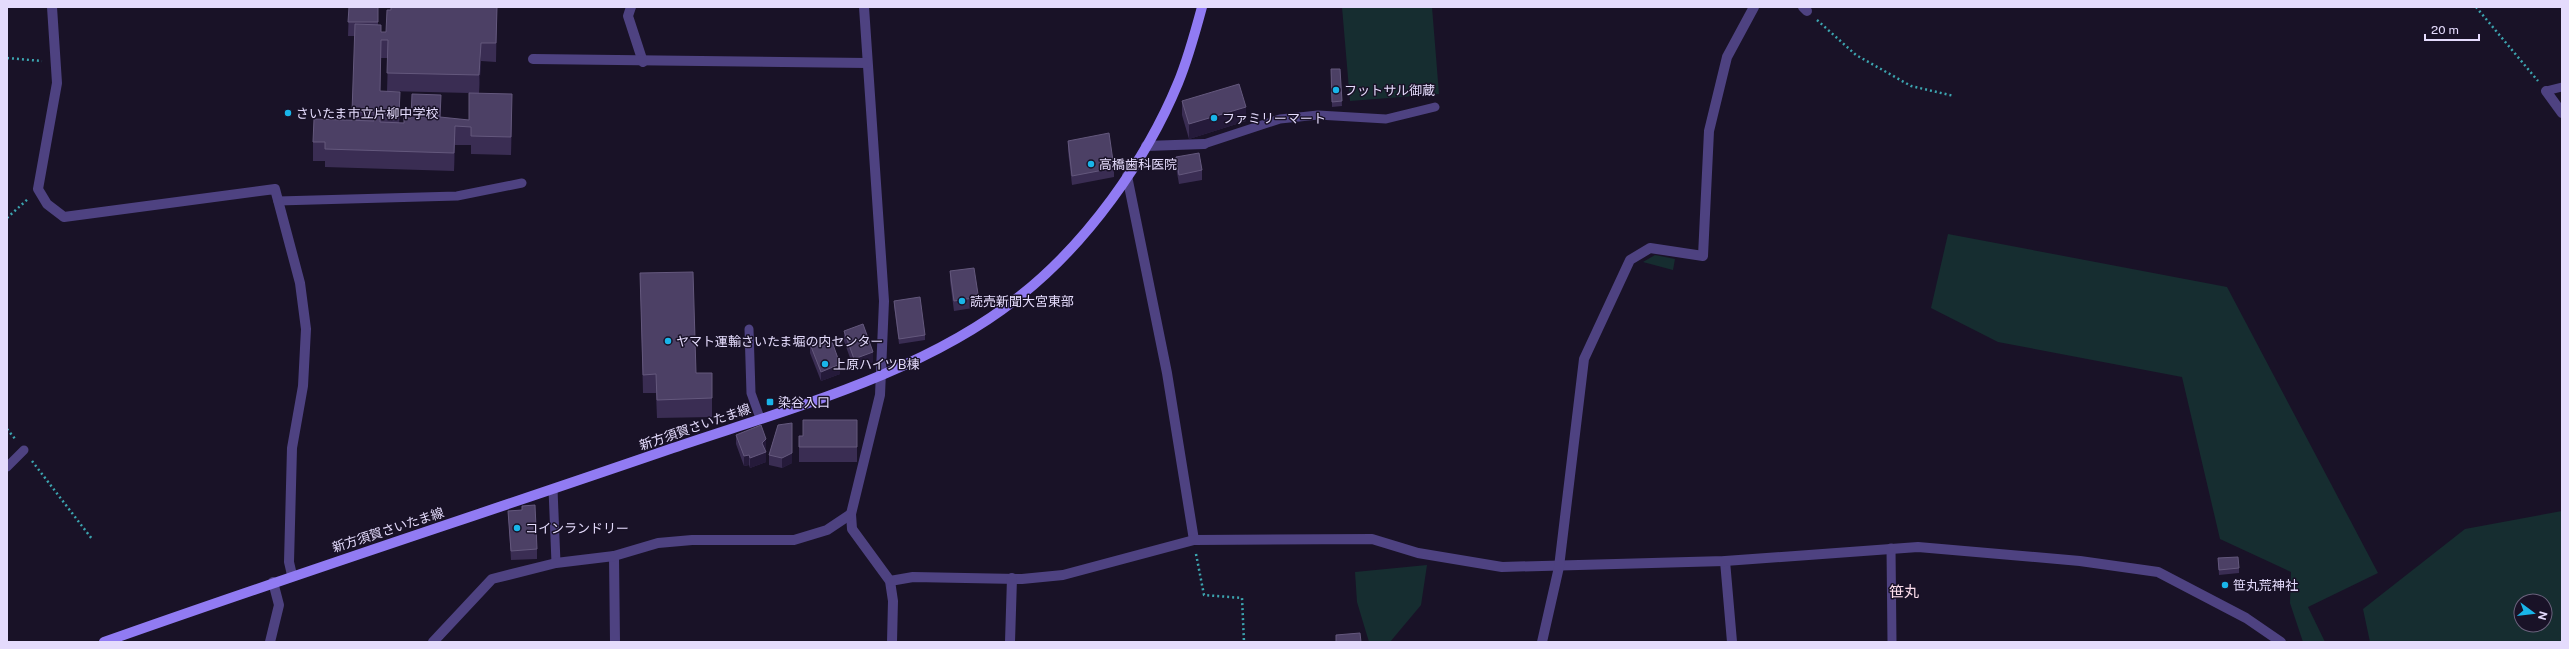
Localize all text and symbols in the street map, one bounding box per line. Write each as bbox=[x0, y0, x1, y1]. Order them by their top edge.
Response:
scale bar bbox=[2425, 16, 2479, 42]
text: 20 m bbox=[2431, 23, 2459, 37]
place label: フットサル御蔵 bbox=[1344, 83, 1435, 98]
marker: フットサル御蔵 bbox=[1331, 85, 1341, 95]
place label: さいたま市立片柳中学校 bbox=[296, 106, 439, 121]
marker: さいたま市立片柳中学校 bbox=[283, 108, 293, 118]
place label: ファミリーマート bbox=[1222, 111, 1326, 126]
marker: ファミリーマート bbox=[1209, 113, 1219, 123]
place label: 高橋歯科医院 bbox=[1099, 157, 1177, 172]
marker: 高橋歯科医院 bbox=[1086, 159, 1096, 169]
place label: 読売新聞大宮東部 bbox=[970, 294, 1074, 309]
marker: 読売新聞大宮東部 bbox=[957, 296, 967, 306]
place label: ヤマト運輸さいたま堀の内センター bbox=[676, 334, 884, 349]
marker: ヤマト運輸さいたま堀の内センター bbox=[663, 336, 673, 346]
place label: 上原ハイツB棟 bbox=[833, 357, 919, 372]
marker: 上原ハイツB棟 bbox=[820, 359, 830, 369]
place label: 染谷入口 bbox=[778, 395, 830, 410]
marker: 染谷入口 bbox=[765, 397, 775, 407]
street label: 新方須賀さいたま線 bbox=[637, 401, 753, 453]
street label: 新方須賀さいたま線 bbox=[330, 505, 446, 555]
place label: コインランドリー bbox=[525, 521, 629, 536]
marker: コインランドリー bbox=[512, 523, 522, 533]
place label: 笹丸荒神社 bbox=[2233, 578, 2298, 593]
marker: 笹丸荒神社 bbox=[2220, 580, 2230, 590]
district label: 笹丸 bbox=[1889, 583, 1919, 600]
north arrow bbox=[2513, 593, 2553, 633]
text: N bbox=[2536, 610, 2550, 621]

